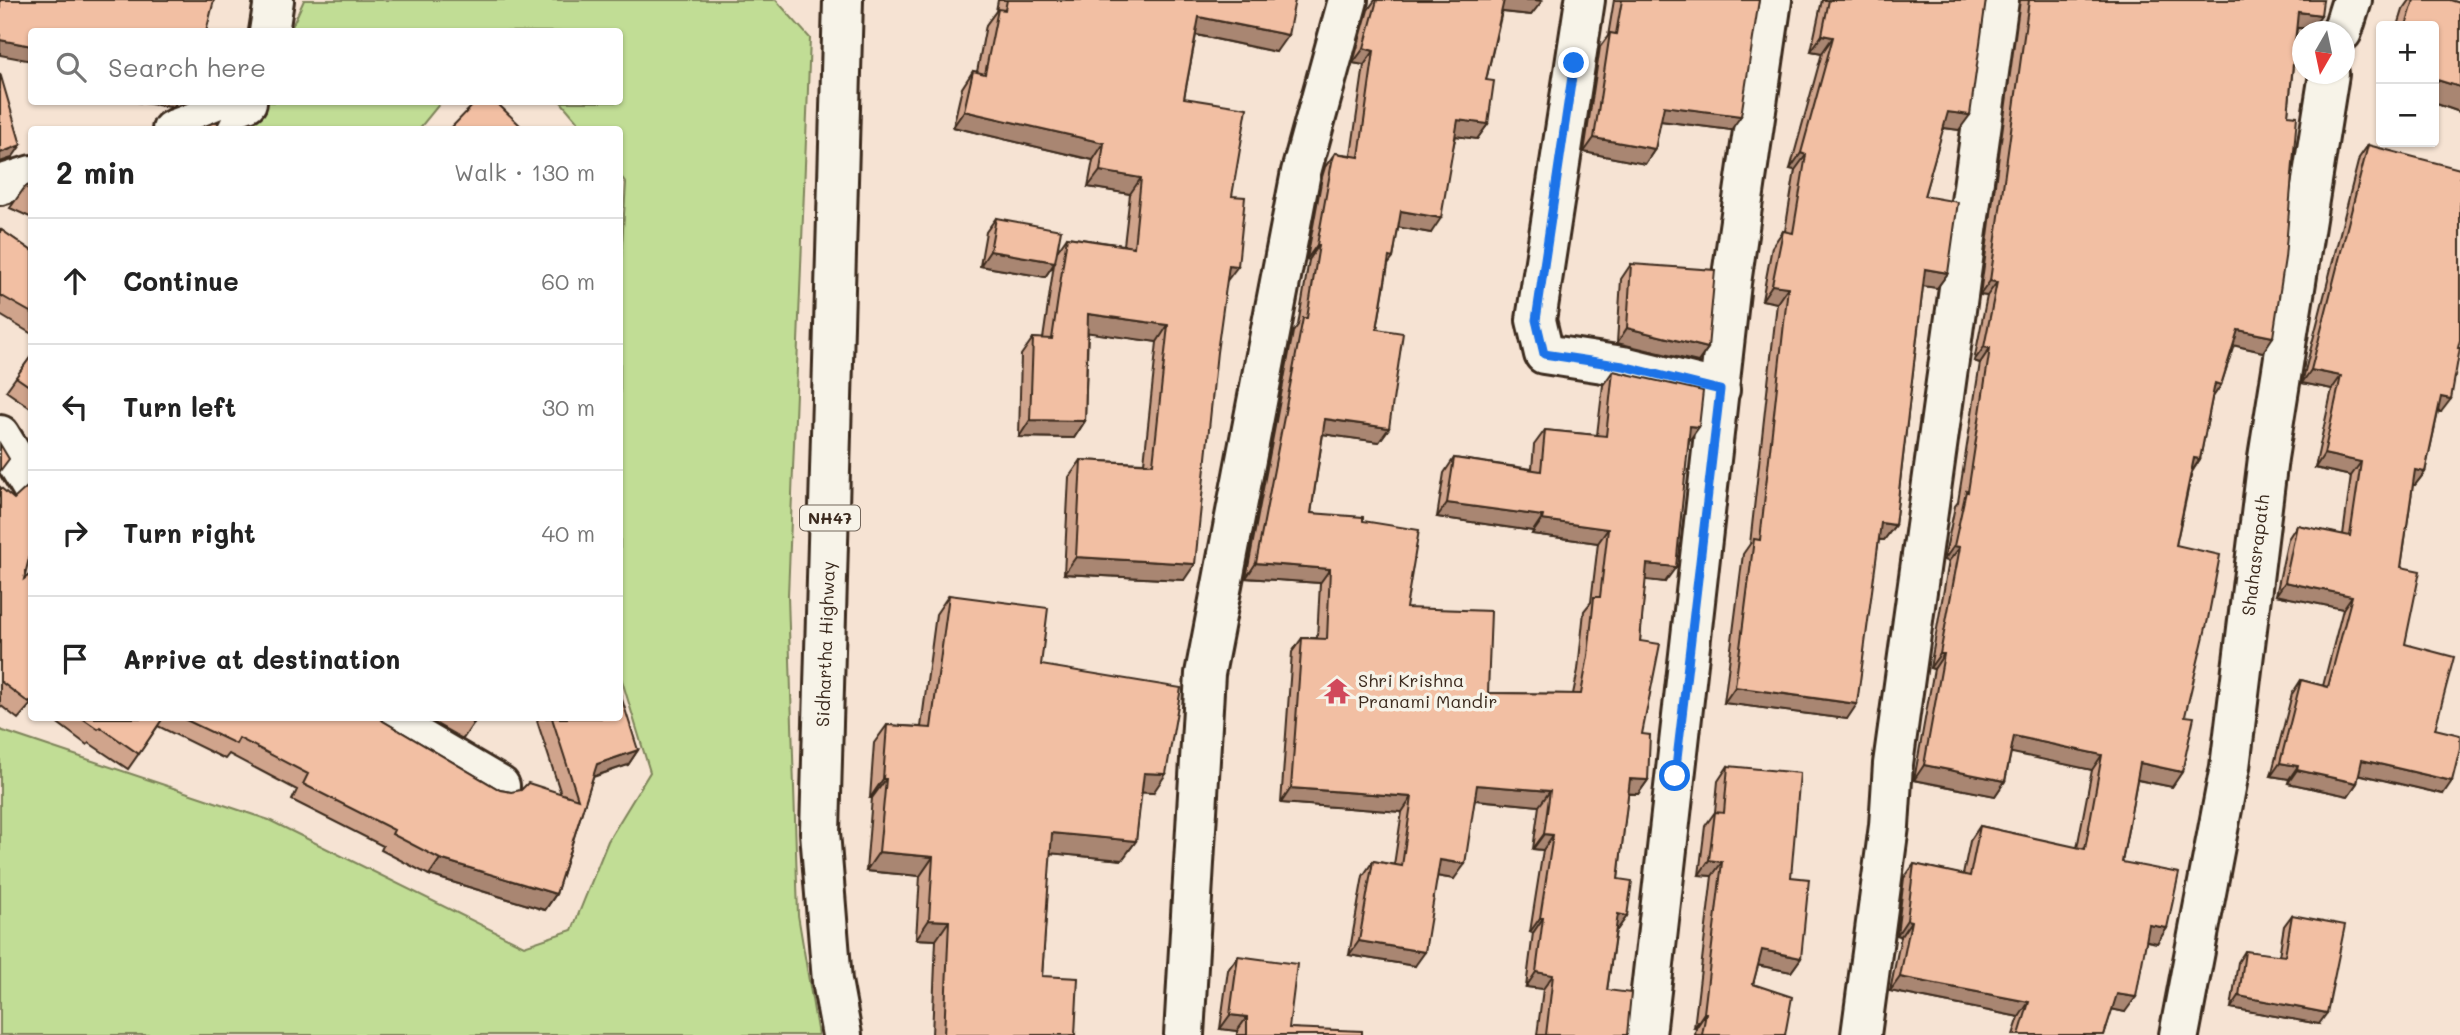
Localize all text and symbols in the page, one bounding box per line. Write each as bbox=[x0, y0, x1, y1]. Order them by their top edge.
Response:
north arrow bbox=[2292, 21, 2355, 84]
map controls bbox=[2376, 21, 2439, 147]
button: + bbox=[2376, 21, 2439, 84]
search box bbox=[28, 28, 623, 105]
route end bbox=[1558, 47, 1589, 78]
icon: search bbox=[52, 48, 90, 86]
text: Search here bbox=[108, 50, 266, 84]
button: − bbox=[2376, 84, 2439, 147]
text: 2 min bbox=[56, 152, 135, 192]
text: Walk · 130 m bbox=[454, 157, 595, 187]
icon: ahead bbox=[56, 262, 94, 300]
text: Continue bbox=[123, 264, 239, 298]
text: 60 m bbox=[541, 266, 595, 296]
icon: left bbox=[56, 388, 94, 426]
text: Turn left bbox=[123, 390, 236, 424]
text: 30 m bbox=[542, 392, 595, 422]
street label: Shahasrapath bbox=[2236, 493, 2274, 617]
road number: NH47 bbox=[800, 505, 860, 530]
icon: right bbox=[56, 514, 94, 552]
text: Turn right bbox=[123, 516, 256, 550]
text: 40 m bbox=[542, 518, 595, 548]
street label: Sidhartha Highway bbox=[810, 561, 840, 727]
icon: arrive bbox=[56, 640, 94, 678]
text: Arrive at destination bbox=[123, 642, 400, 676]
place label: Shri Krishna Pranami Mandir bbox=[1358, 668, 1498, 713]
temple icon: Shri Krishna Pranami Mandir bbox=[1322, 676, 1352, 706]
route start bbox=[1659, 760, 1690, 791]

